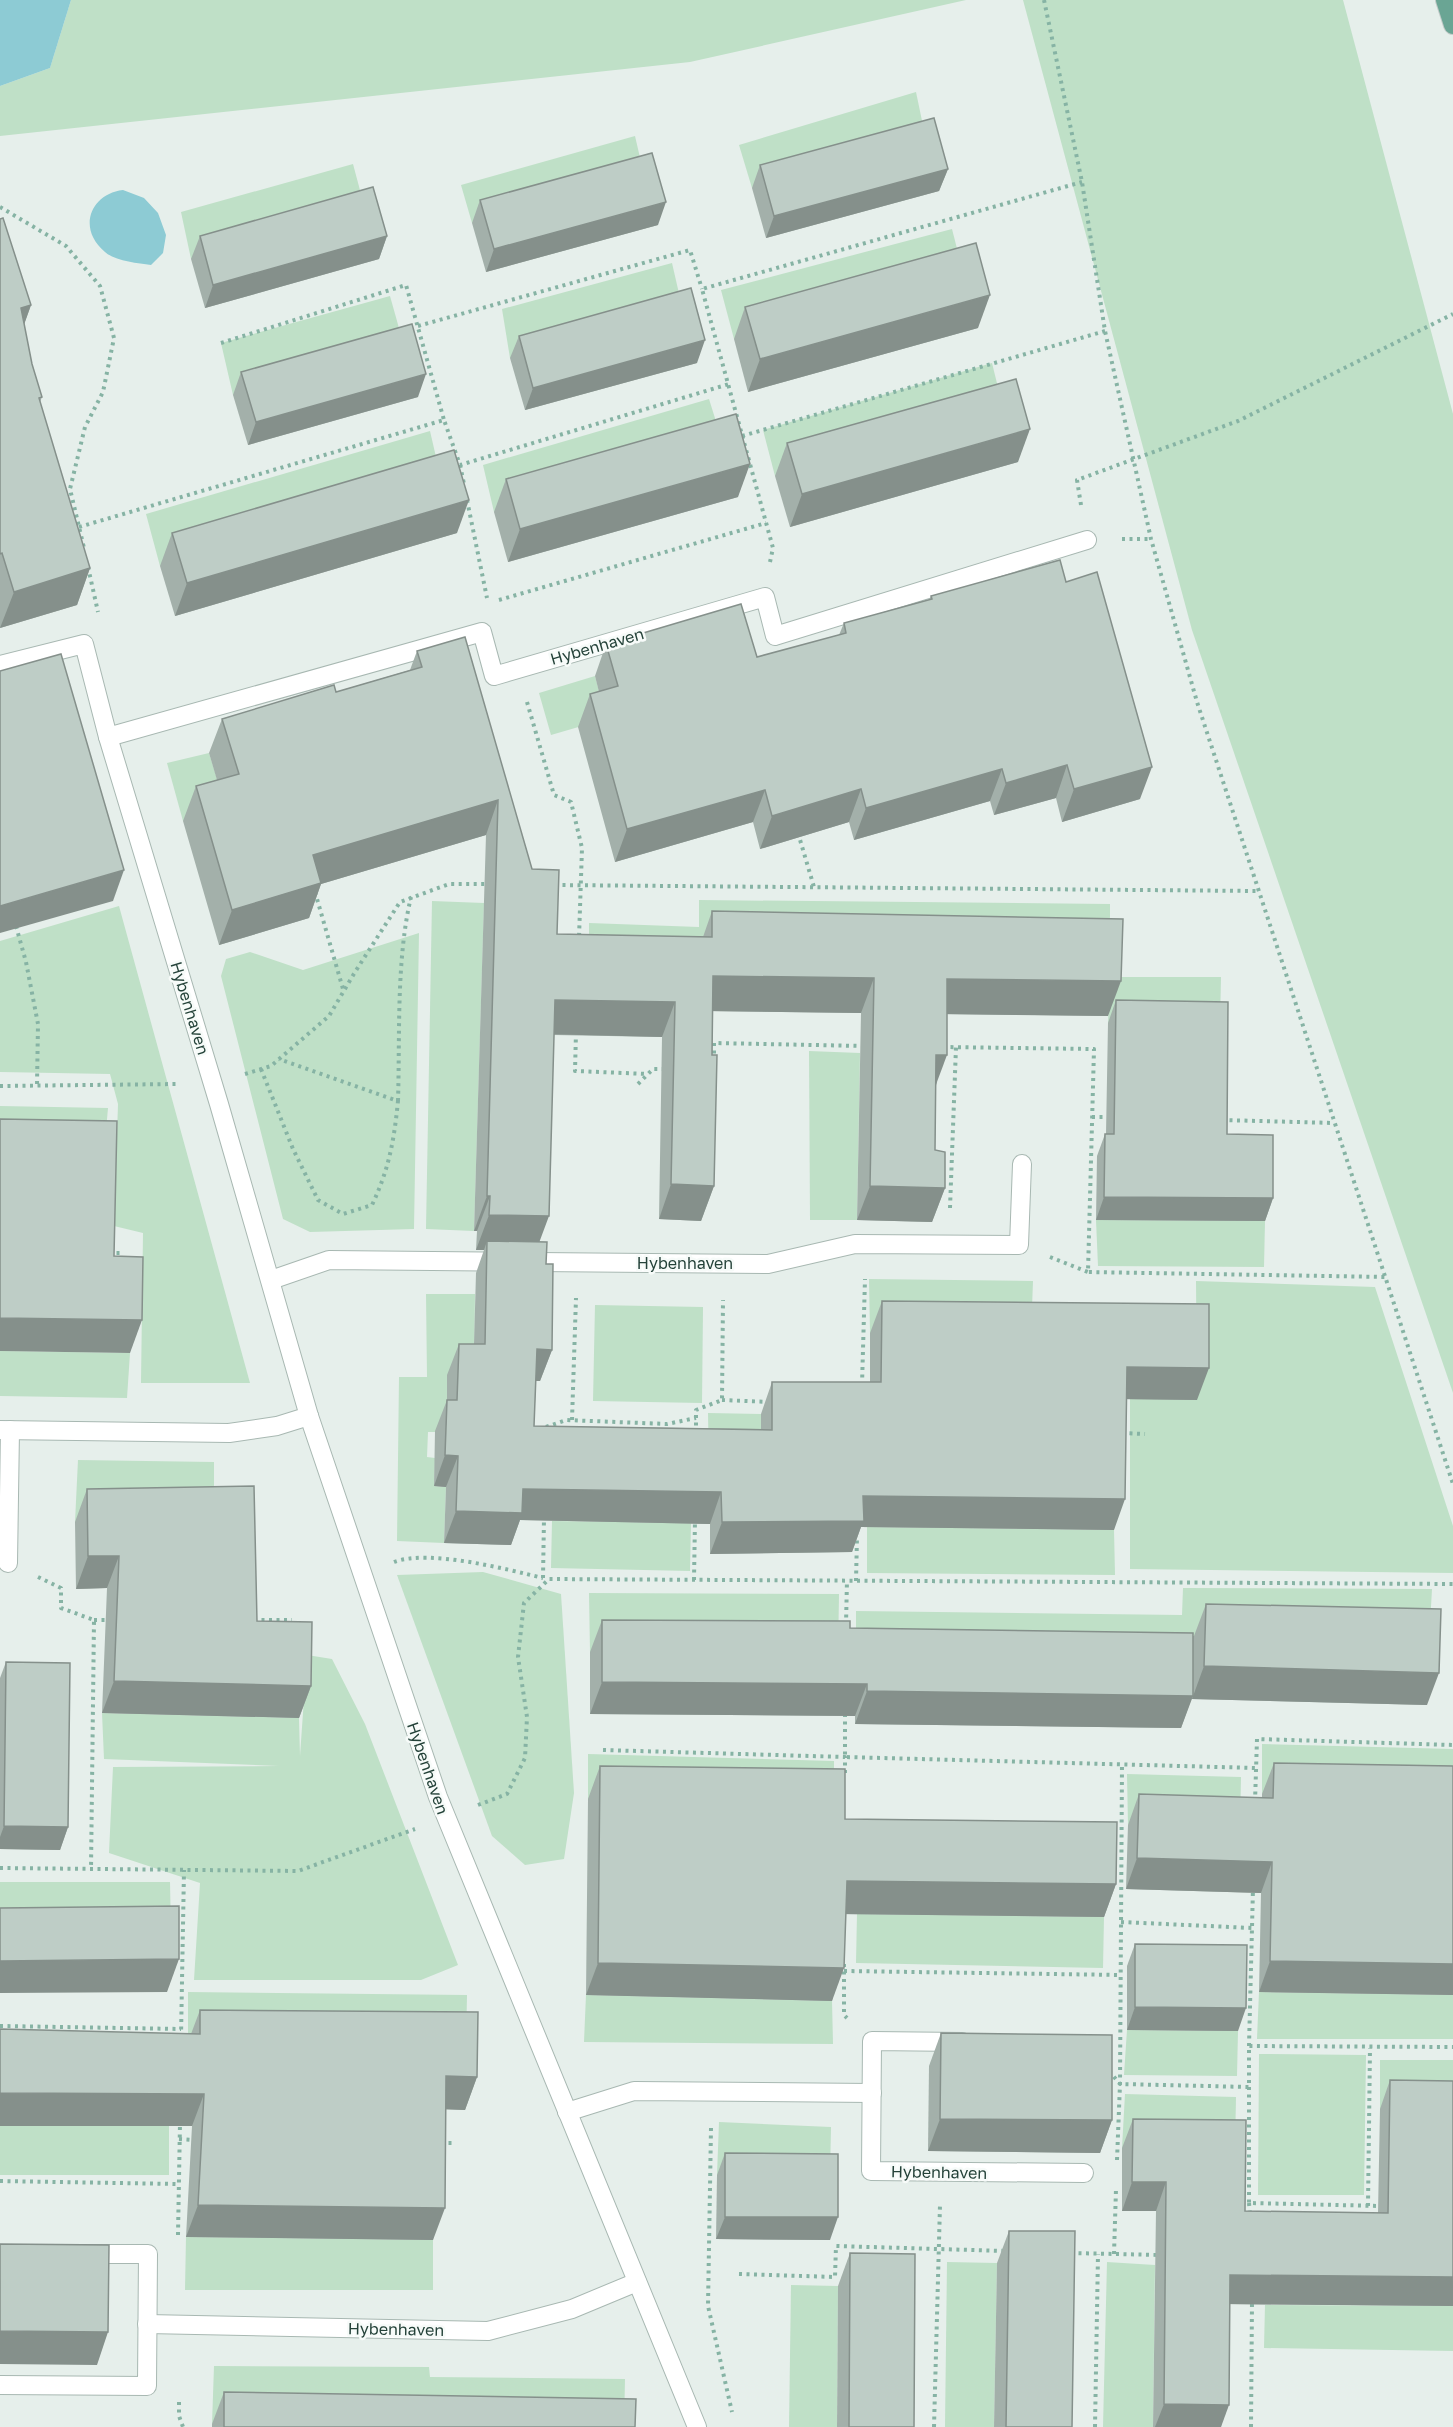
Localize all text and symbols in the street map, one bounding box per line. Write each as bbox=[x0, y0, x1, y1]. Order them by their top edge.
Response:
street label: Hybenhaven bbox=[548, 623, 646, 669]
street label: Hybenhaven bbox=[166, 959, 214, 1057]
street label: Hybenhaven bbox=[637, 1253, 733, 1273]
street label: Hybenhaven bbox=[403, 1719, 453, 1817]
street label: Hybenhaven bbox=[891, 2161, 987, 2183]
street label: Hybenhaven bbox=[348, 2318, 444, 2340]

